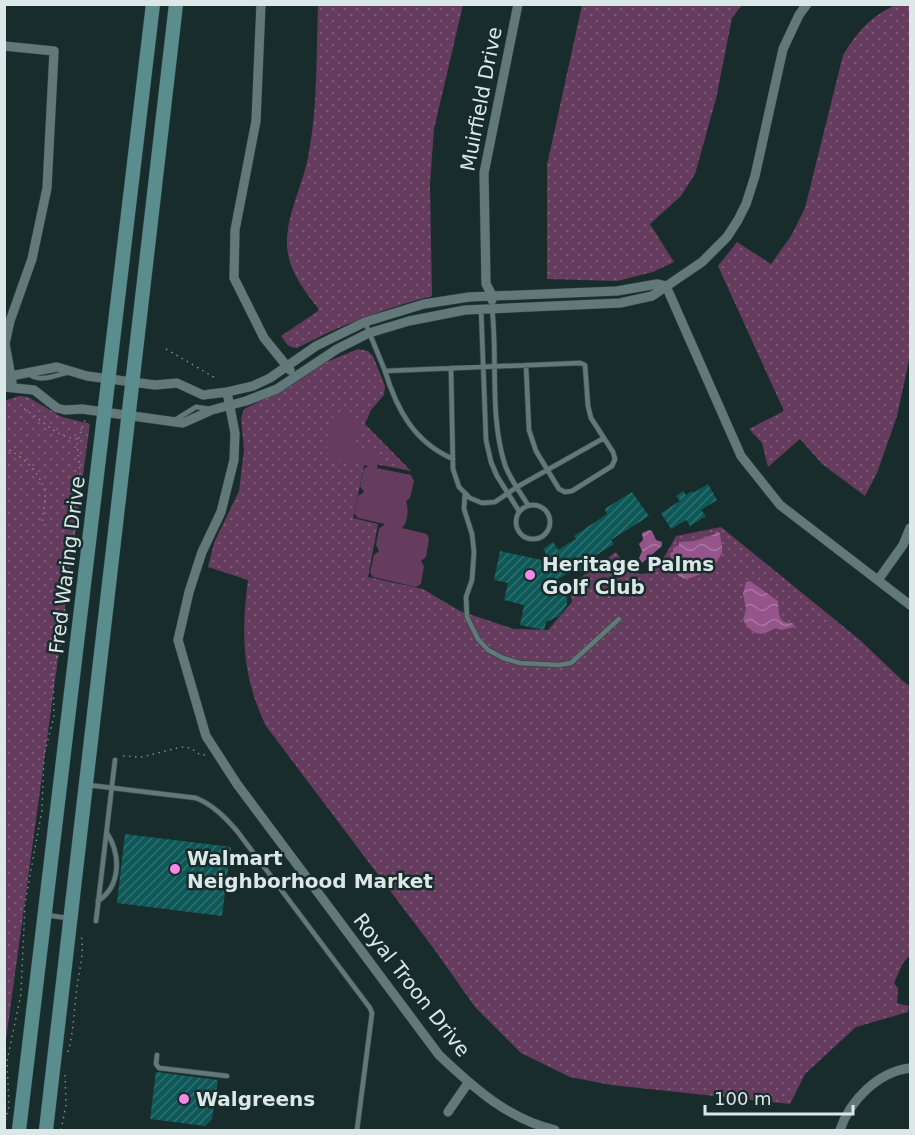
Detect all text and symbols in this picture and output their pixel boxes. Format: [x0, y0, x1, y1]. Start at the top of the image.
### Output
street label: Muirfield Drive [455, 25, 507, 173]
street label: Fred Waring Drive [44, 475, 90, 655]
place label: Heritage Palms Golf Club [542, 552, 714, 599]
marker: Heritage Palms Golf Club [523, 568, 537, 582]
place label: Walmart Neighborhood Market [187, 846, 433, 893]
marker: Walmart Neighborhood Market [168, 862, 182, 876]
street label: Royal Troon Drive [349, 909, 475, 1061]
scale bar [705, 1078, 854, 1116]
place label: Walgreens [196, 1087, 315, 1111]
text: 100 m [714, 1088, 772, 1109]
marker: Walgreens [177, 1092, 191, 1106]

